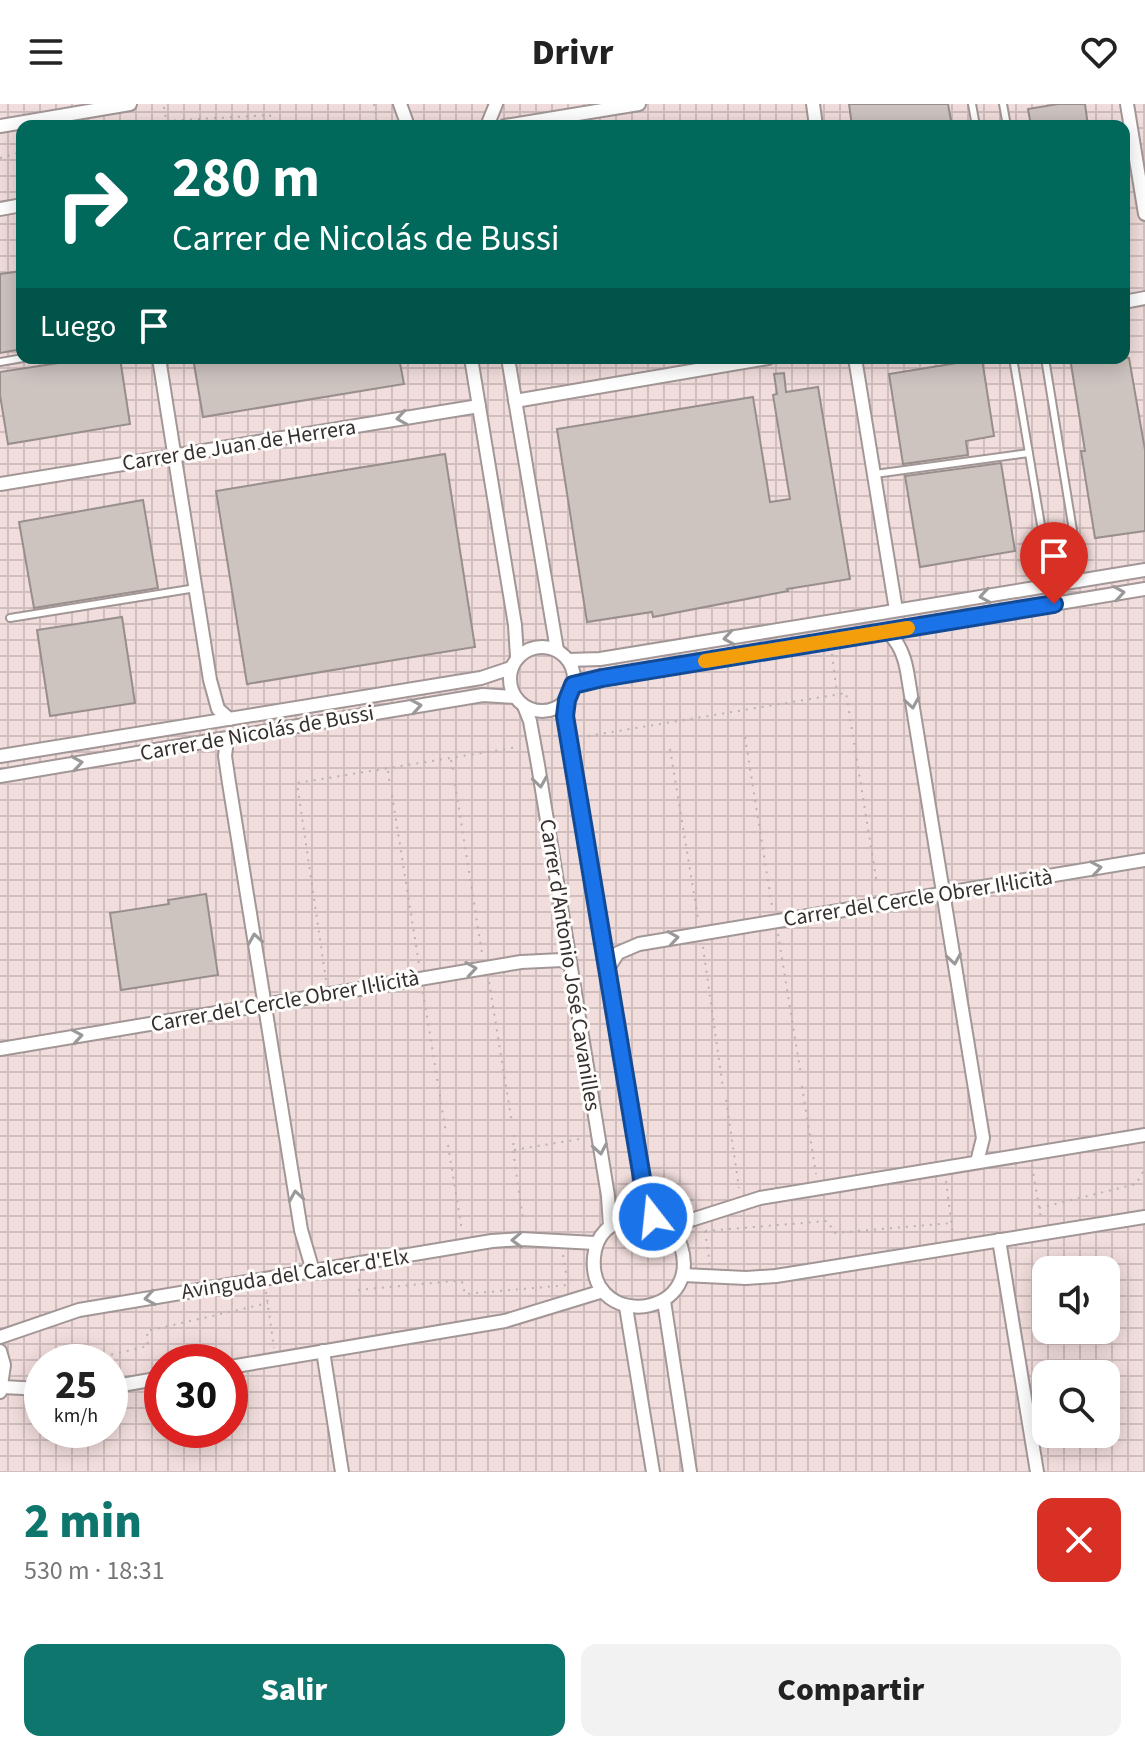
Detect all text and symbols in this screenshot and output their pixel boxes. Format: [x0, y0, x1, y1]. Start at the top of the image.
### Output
text: Drivr [532, 27, 613, 78]
icon: menu [24, 30, 68, 74]
icon: heart [1077, 30, 1121, 74]
text: 280 m [172, 139, 320, 218]
icon: right [40, 152, 144, 256]
text: Carrer de Nicolás de Bussi [172, 213, 560, 264]
icon: arrive [132, 304, 176, 348]
text: Luego [40, 305, 116, 348]
one-way arrow [395, 409, 408, 426]
street label: Carrer de Juan de Herrera [120, 411, 358, 479]
pin [1020, 522, 1088, 604]
icon: arrive [1032, 534, 1076, 578]
one-way arrow [1112, 585, 1126, 602]
one-way arrow [978, 587, 992, 604]
one-way arrow [722, 629, 735, 646]
one-way arrow [903, 696, 920, 709]
street label: Carrer de Nicolás de Bussi [138, 697, 376, 769]
one-way arrow [409, 699, 423, 716]
one-way arrow [70, 756, 84, 773]
one-way arrow [531, 775, 548, 788]
street label: Carrer d'Antonio José Cavanilles [531, 817, 609, 1113]
street label: Carrer del Cercle Obrer Il·licità [781, 861, 1055, 935]
one-way arrow [1089, 861, 1102, 878]
one-way arrow [666, 930, 680, 947]
one-way arrow [247, 932, 264, 946]
one-way arrow [945, 952, 962, 966]
street label: Carrer del Cercle Obrer Il·licità [148, 962, 422, 1040]
one-way arrow [465, 962, 478, 979]
one-way arrow [70, 1028, 84, 1045]
one-way arrow [591, 1142, 608, 1156]
position arrow [611, 1175, 695, 1259]
one-way arrow [288, 1189, 305, 1202]
one-way arrow [510, 1231, 523, 1248]
street label: Avinguda del Calcer d'Elx [179, 1240, 411, 1308]
map controls [1032, 1256, 1120, 1448]
button: sound [1032, 1256, 1120, 1344]
one-way arrow [143, 1289, 157, 1306]
speed limit sign: 30 [144, 1344, 248, 1448]
text: 25 [55, 1357, 97, 1414]
button: search [1032, 1360, 1120, 1448]
text: km/h [54, 1402, 98, 1430]
text: 2 min [24, 1488, 142, 1556]
button: close [1037, 1498, 1121, 1582]
text: 530 m · 18:31 [24, 1552, 165, 1589]
button: Salir [24, 1644, 565, 1736]
button: Compartir [581, 1644, 1121, 1736]

